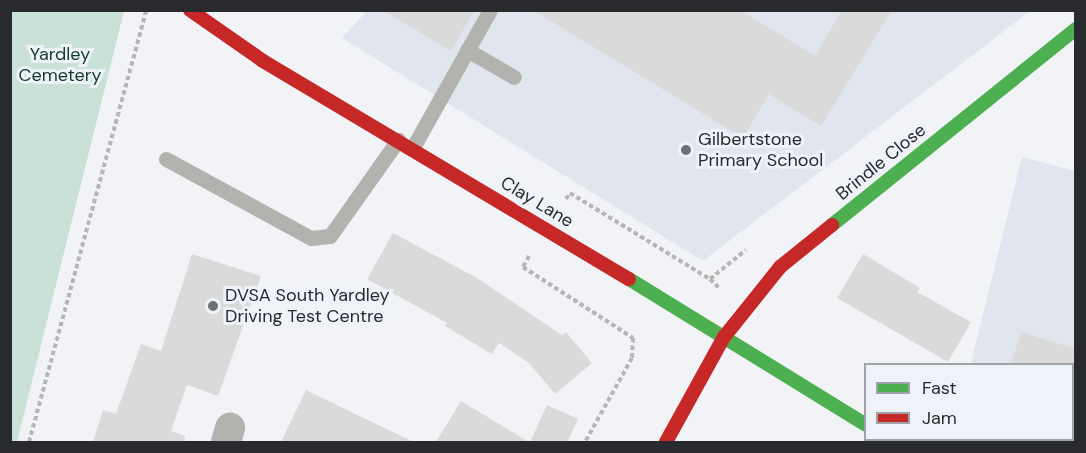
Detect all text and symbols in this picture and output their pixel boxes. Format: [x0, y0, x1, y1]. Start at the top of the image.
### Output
park label: Yardley Cemetery [19, 44, 101, 86]
street label: Brindle Close [832, 119, 930, 205]
place label: Gilbertstone Primary School [698, 129, 823, 172]
marker: Gilbertstone Primary School [679, 143, 693, 157]
street label: Clay Lane [497, 172, 577, 232]
place label: DVSA South Yardley Driving Test Centre [225, 285, 390, 328]
marker: DVSA South Yardley Driving Test Centre [206, 299, 220, 313]
legend [864, 363, 1074, 441]
text: Fast [922, 376, 957, 400]
text: Jam [922, 406, 957, 430]

